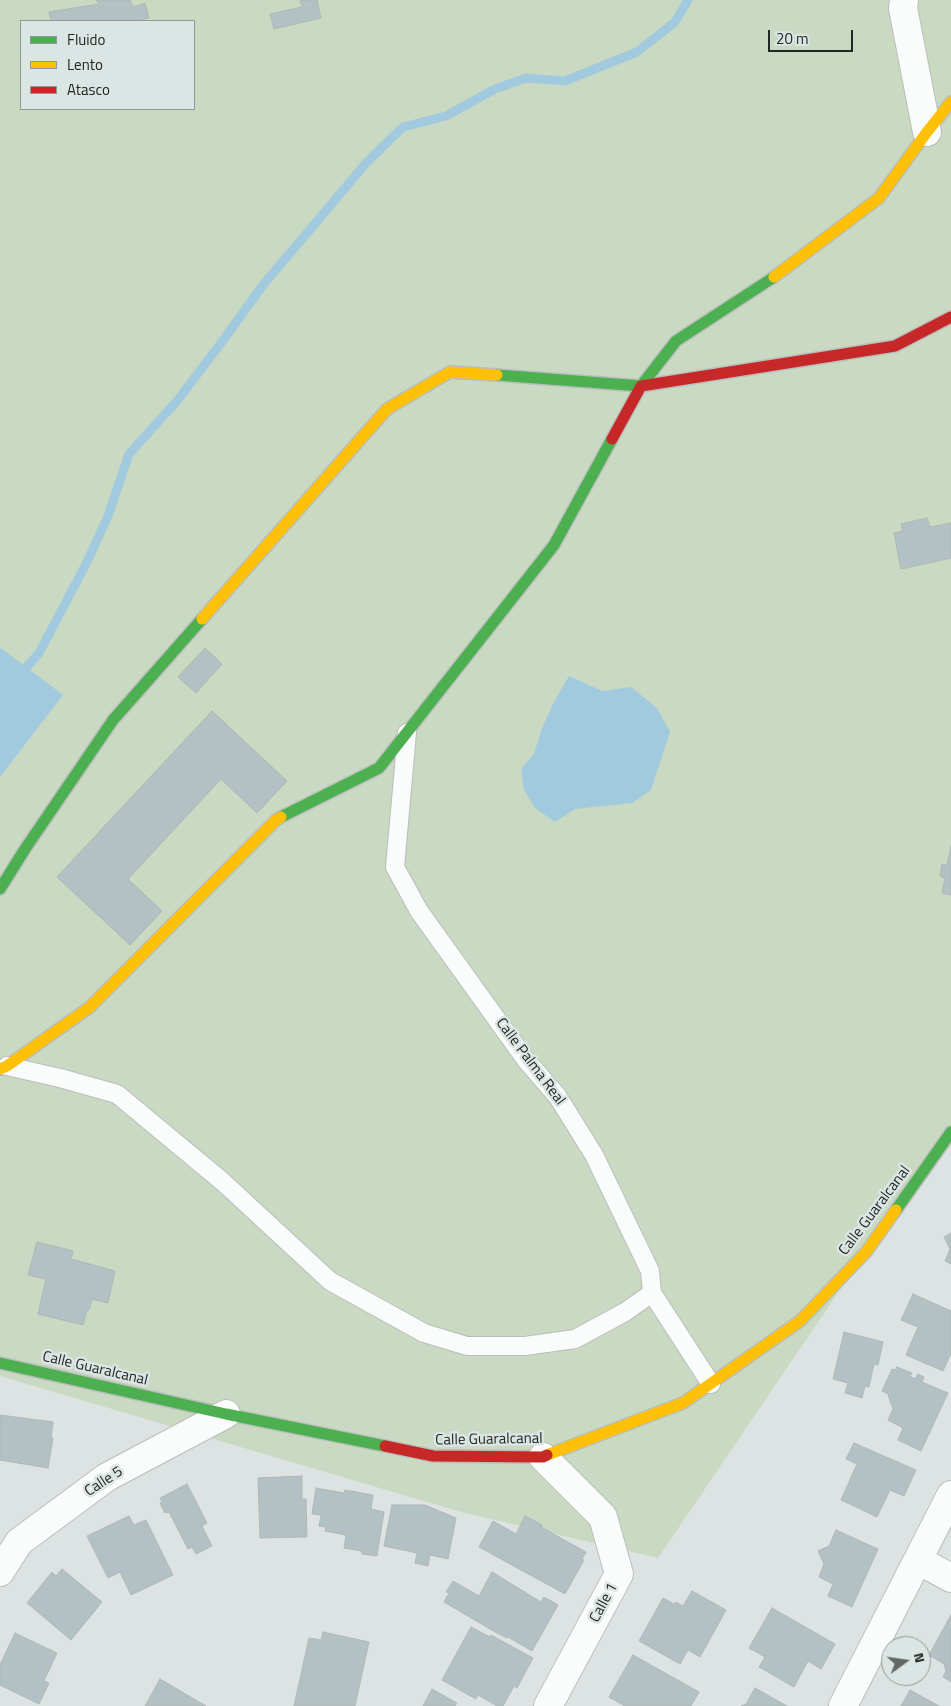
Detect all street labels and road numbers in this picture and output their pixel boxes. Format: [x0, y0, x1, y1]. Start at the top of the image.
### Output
street label: Calle Palma Real [491, 1015, 569, 1109]
street label: Calle Guaralcanal [835, 1163, 915, 1259]
street label: Calle Guaralcanal [41, 1348, 149, 1390]
street label: Calle Guaralcanal [435, 1430, 543, 1450]
street label: Calle 5 [82, 1463, 126, 1501]
street label: Calle 1 [586, 1580, 622, 1626]

